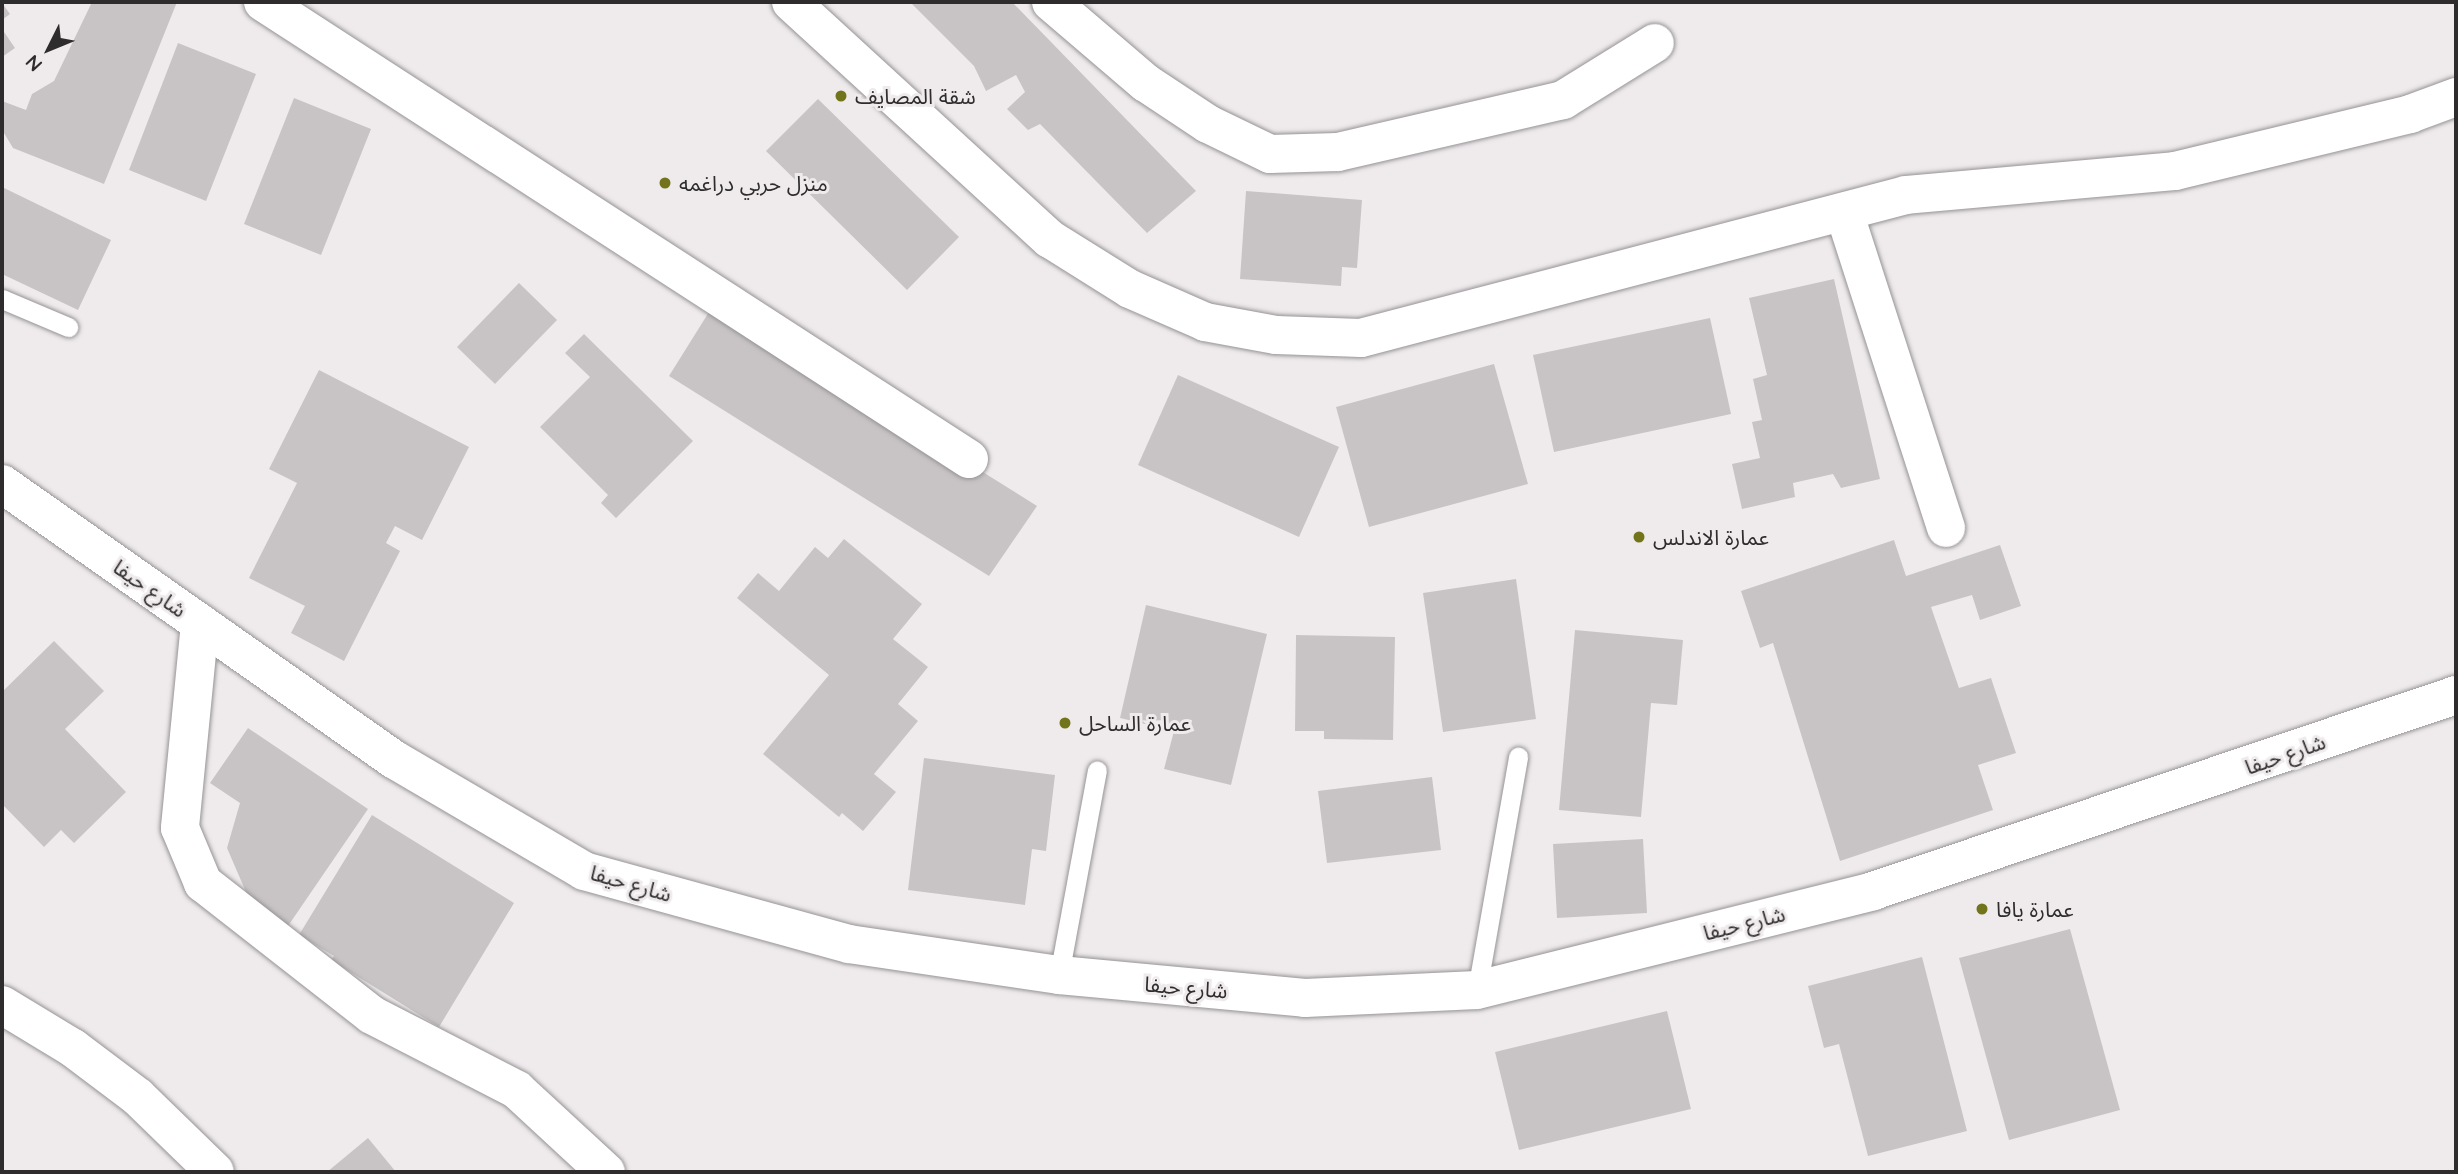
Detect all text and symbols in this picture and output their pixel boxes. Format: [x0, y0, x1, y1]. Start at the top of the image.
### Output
north arrow [14, 14, 84, 84]
text: N [20, 50, 47, 77]
place label: شقة المصايف [855, 83, 976, 109]
marker: شقة المصايف [833, 88, 849, 104]
place label: منزل حربي دراغمه [679, 170, 828, 196]
marker: منزل حربي دراغمه [657, 175, 673, 191]
place label: عمارة الاندلس [1653, 524, 1769, 550]
marker: عمارة الاندلس [1631, 529, 1647, 545]
street label: شارع حيفا [109, 554, 191, 622]
place label: عمارة الساحل [1079, 710, 1191, 736]
marker: عمارة الساحل [1057, 715, 1073, 731]
street label: شارع حيفا [2241, 729, 2329, 779]
street label: شارع حيفا [587, 859, 675, 907]
place label: عمارة يافا [1996, 896, 2074, 922]
street label: شارع حيفا [1701, 901, 1787, 945]
marker: عمارة يافا [1974, 901, 1990, 917]
street label: شارع حيفا [1143, 971, 1229, 1003]

